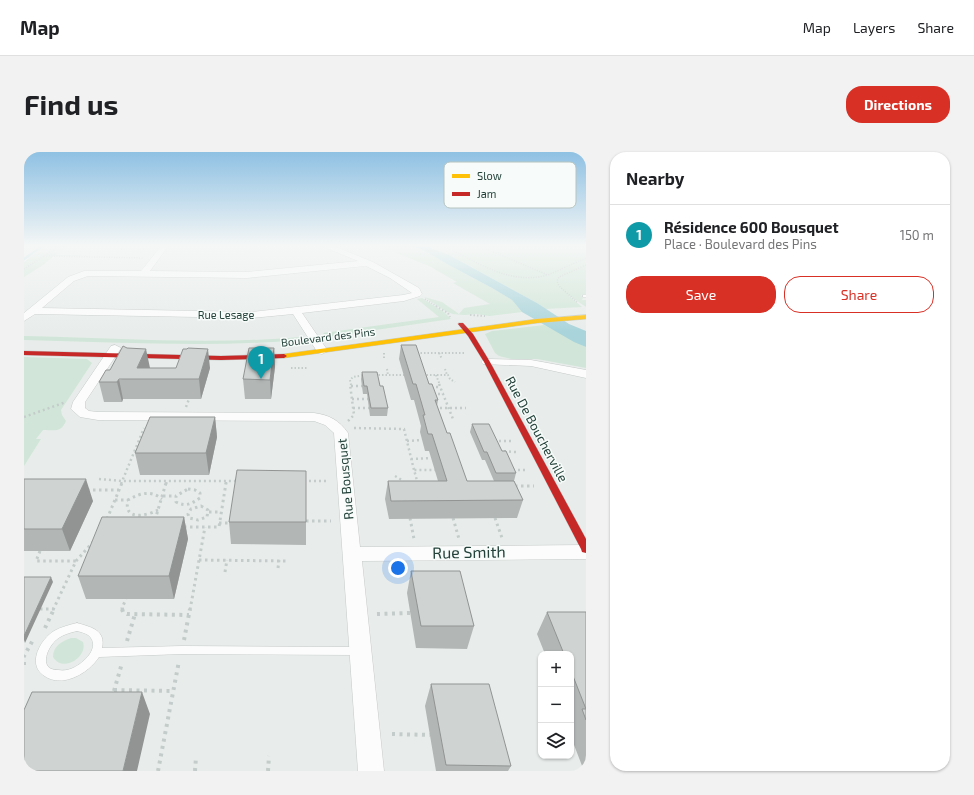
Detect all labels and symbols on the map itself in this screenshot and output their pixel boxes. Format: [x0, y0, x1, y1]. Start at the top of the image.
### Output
legend [444, 162, 576, 208]
text: Slow [477, 169, 502, 182]
text: Jam [477, 187, 496, 200]
street label: Rue Lesage [198, 308, 254, 321]
street label: Boulevard des Pins [280, 324, 376, 349]
pin: 1 [248, 346, 274, 379]
street label: Rue De Boucherville [502, 373, 572, 485]
street label: Rue Bousquet [333, 438, 357, 520]
street label: Rue Smith [432, 541, 506, 562]
your location [388, 558, 408, 578]

